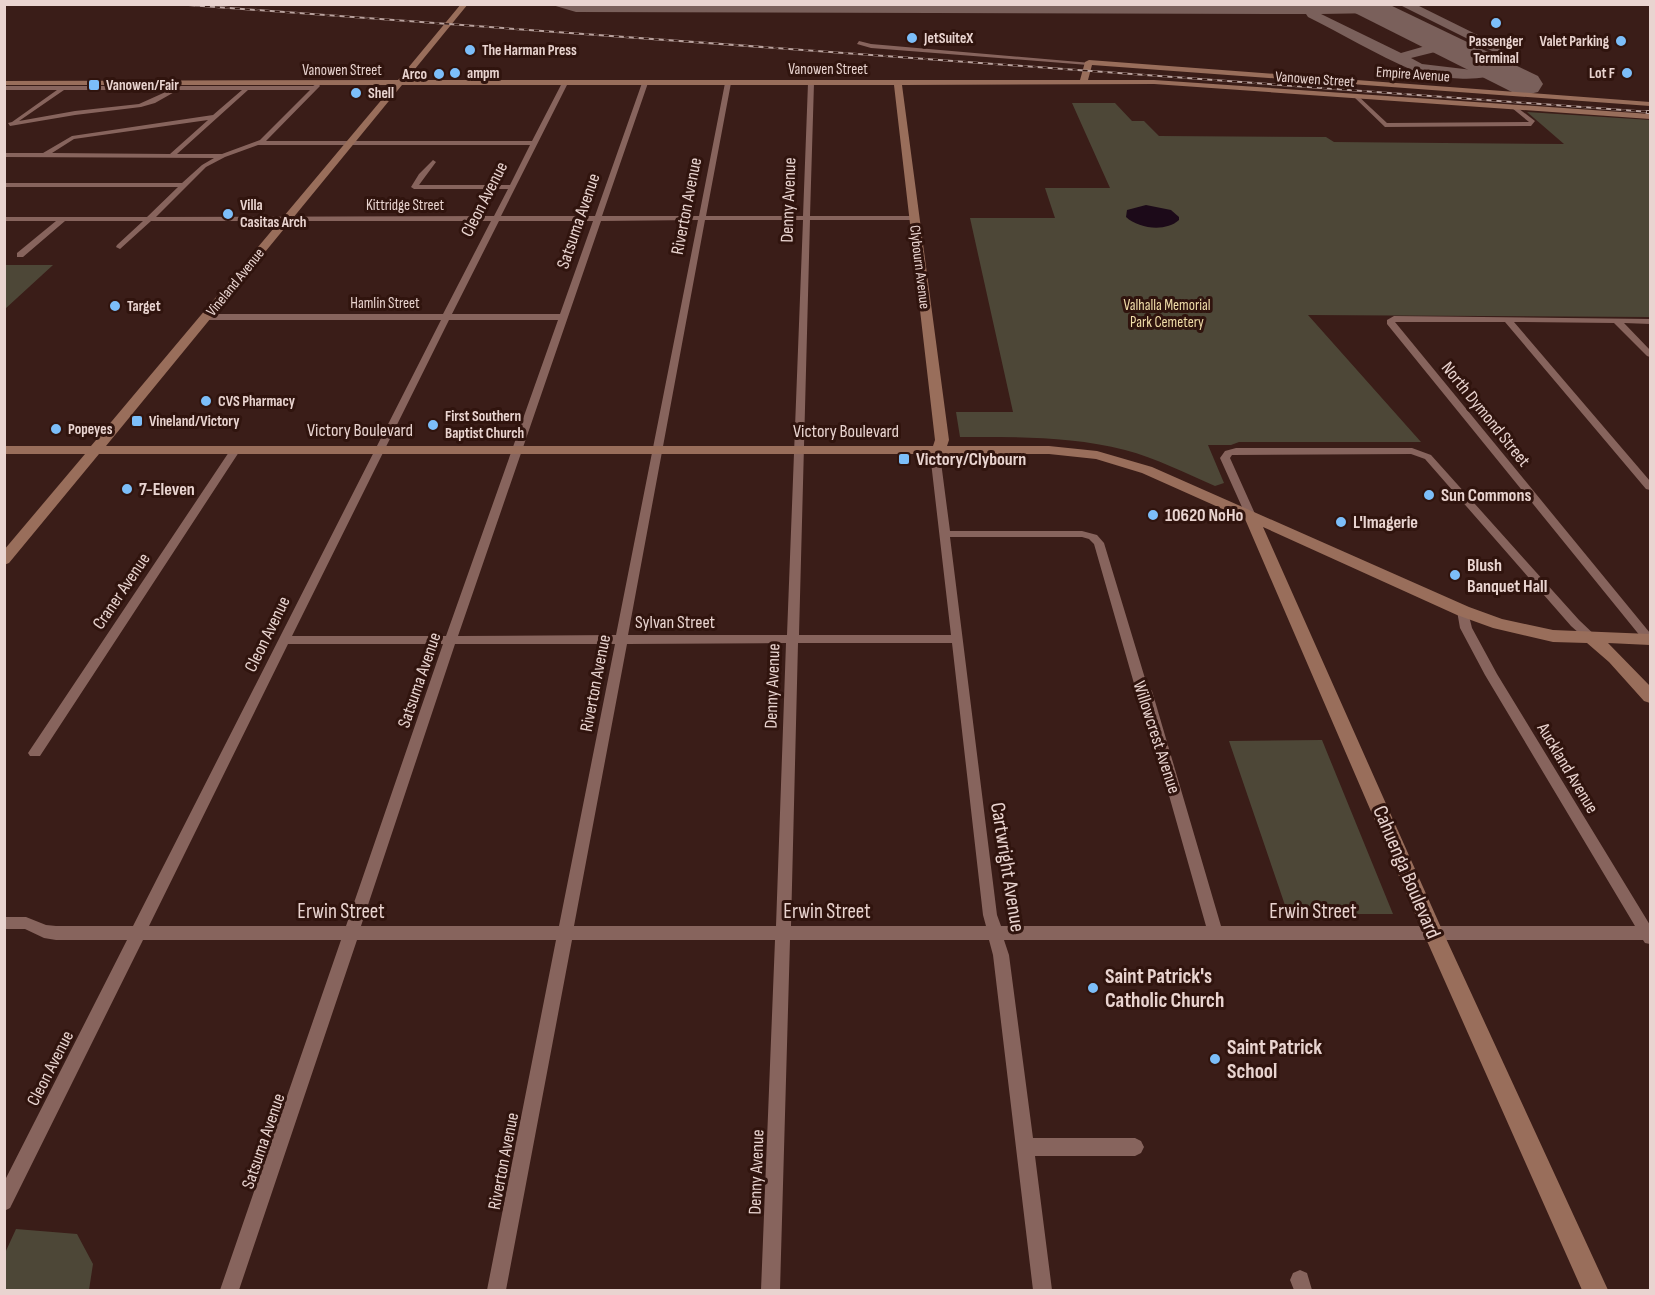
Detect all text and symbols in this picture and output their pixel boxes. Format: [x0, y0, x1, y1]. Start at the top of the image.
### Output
marker: Passenger Terminal [1489, 16, 1503, 30]
place label: JetSuiteX [923, 29, 973, 48]
marker: JetSuiteX [905, 31, 919, 45]
place label: Passenger Terminal [1469, 32, 1524, 68]
place label: Valet Parking [1540, 32, 1610, 51]
marker: Valet Parking [1614, 34, 1628, 48]
place label: The Harman Press [482, 41, 577, 60]
marker: The Harman Press [463, 43, 477, 57]
street label: Vanowen Street [788, 60, 868, 79]
street label: Vanowen Street [302, 61, 382, 80]
street label: Empire Avenue [1375, 62, 1451, 87]
place label: ampm [467, 64, 500, 83]
place label: Lot F [1589, 64, 1615, 83]
place label: Arco [401, 65, 427, 84]
marker: ampm [448, 66, 462, 80]
marker: Lot F [1620, 66, 1634, 80]
marker: Arco [432, 67, 446, 81]
street label: Vanowen Street [1275, 67, 1356, 92]
place label: Vanowen/Fair [106, 76, 179, 95]
marker: Vanowen/Fair [87, 78, 101, 92]
place label: Shell [368, 84, 394, 103]
marker: Shell [349, 86, 363, 100]
street label: Riverton Avenue [667, 156, 706, 256]
street label: Denny Avenue [777, 157, 800, 243]
street label: Cleon Avenue [457, 158, 512, 240]
street label: Satsuma Avenue [552, 171, 605, 272]
place label: Villa Casitas Arch [240, 196, 306, 232]
street label: Kittridge Street [366, 196, 444, 215]
marker: Villa Casitas Arch [221, 207, 235, 221]
street label: Clybourn Avenue [905, 224, 934, 310]
street label: Vineland Avenue [202, 244, 269, 320]
street label: Hamlin Street [350, 294, 420, 313]
park label: Valhalla Memorial Park Cemetery [1123, 296, 1211, 332]
place label: Target [127, 297, 161, 316]
marker: Target [108, 299, 122, 313]
street label: North Dymond Street [1437, 358, 1535, 471]
place label: CVS Pharmacy [218, 392, 296, 411]
marker: CVS Pharmacy [199, 394, 213, 408]
place label: First Southern Baptist Church [445, 407, 524, 443]
place label: Vineland/Victory [149, 412, 240, 431]
marker: Vineland/Victory [130, 414, 144, 428]
marker: First Southern Baptist Church [426, 418, 440, 432]
place label: Popeyes [68, 420, 113, 439]
street label: Victory Boulevard [307, 420, 413, 441]
street label: Victory Boulevard [793, 421, 899, 442]
marker: Popeyes [49, 422, 63, 436]
place label: Victory/Clybourn [916, 449, 1026, 470]
marker: Victory/Clybourn [897, 452, 911, 466]
place label: 7-Eleven [139, 479, 195, 500]
marker: 7-Eleven [120, 482, 134, 496]
place label: Sun Commons [1441, 485, 1531, 506]
marker: Sun Commons [1422, 488, 1436, 502]
place label: 10620 NoHo [1165, 505, 1244, 526]
marker: 10620 NoHo [1146, 508, 1160, 522]
place label: L'Imagerie [1353, 512, 1418, 533]
marker: L'Imagerie [1334, 515, 1348, 529]
street label: Craner Avenue [88, 549, 155, 633]
place label: Blush Banquet Hall [1467, 555, 1547, 597]
marker: Blush Banquet Hall [1448, 568, 1462, 582]
street label: Cleon Avenue [240, 593, 295, 675]
street label: Sylvan Street [635, 612, 716, 633]
street label: Satsuma Avenue [393, 630, 446, 731]
street label: Riverton Avenue [576, 633, 615, 733]
street label: Denny Avenue [761, 643, 784, 729]
street label: Willowcrest Avenue [1128, 678, 1185, 796]
street label: Auckland Avenue [1532, 718, 1603, 817]
street label: Cartwright Avenue [985, 800, 1030, 934]
street label: Cahuenga Boulevard [1367, 802, 1446, 942]
street label: Erwin Street [297, 899, 385, 924]
street label: Erwin Street [783, 899, 871, 924]
street label: Erwin Street [1269, 899, 1357, 924]
place label: Saint Patrick's Catholic Church [1105, 964, 1224, 1013]
marker: Saint Patrick's Catholic Church [1086, 981, 1100, 995]
street label: Cleon Avenue [23, 1027, 78, 1109]
place label: Saint Patrick School [1227, 1035, 1322, 1084]
marker: Saint Patrick School [1208, 1052, 1222, 1066]
street label: Satsuma Avenue [237, 1091, 290, 1192]
street label: Riverton Avenue [484, 1111, 523, 1211]
street label: Denny Avenue [745, 1129, 768, 1215]

